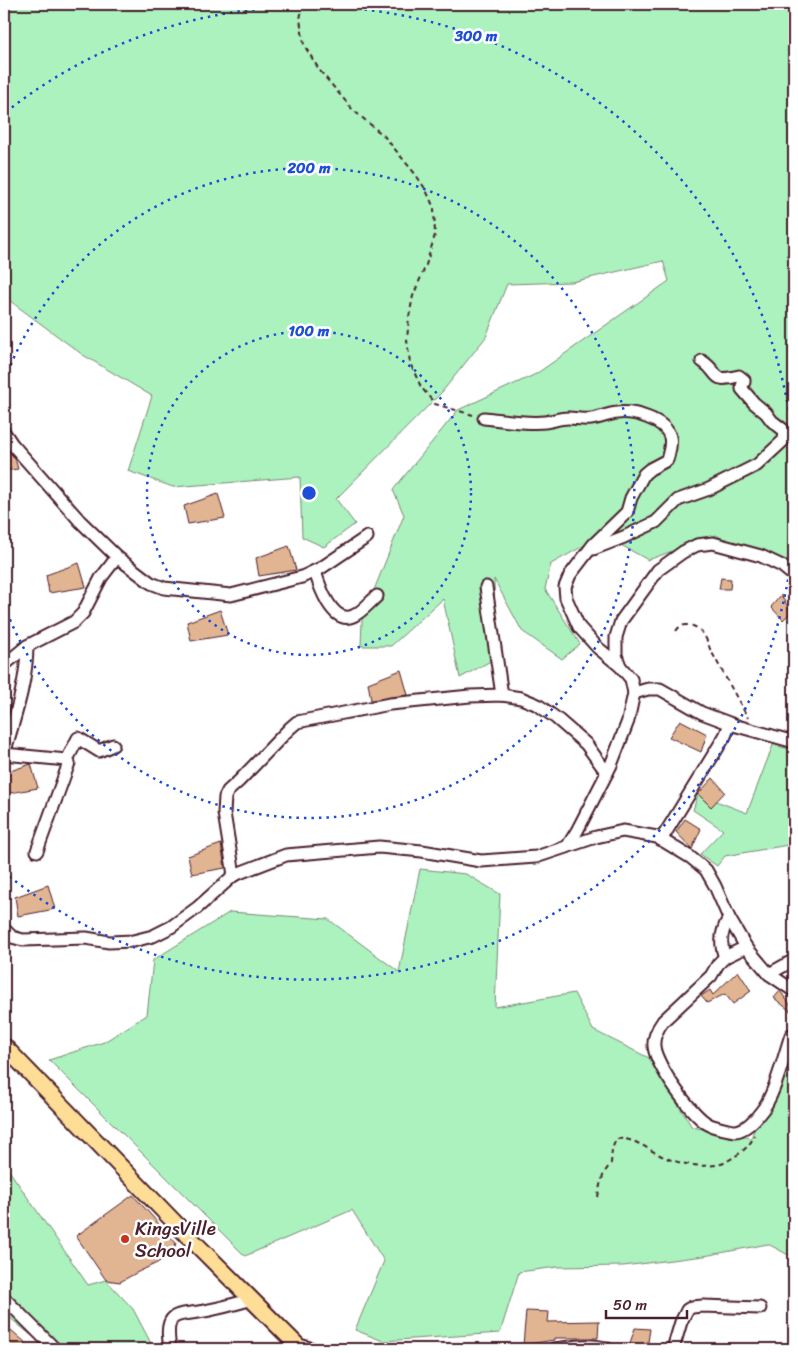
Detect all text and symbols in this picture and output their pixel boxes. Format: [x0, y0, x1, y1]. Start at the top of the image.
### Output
text: 300 m [454, 23, 498, 49]
text: 200 m [286, 155, 331, 181]
text: 100 m [289, 318, 330, 344]
centre of rings [300, 484, 318, 502]
place label: KingsVille School [135, 1212, 216, 1267]
marker: KingsVille School [119, 1233, 131, 1245]
scale bar [606, 1288, 687, 1320]
text: 50 m [613, 1292, 648, 1318]

